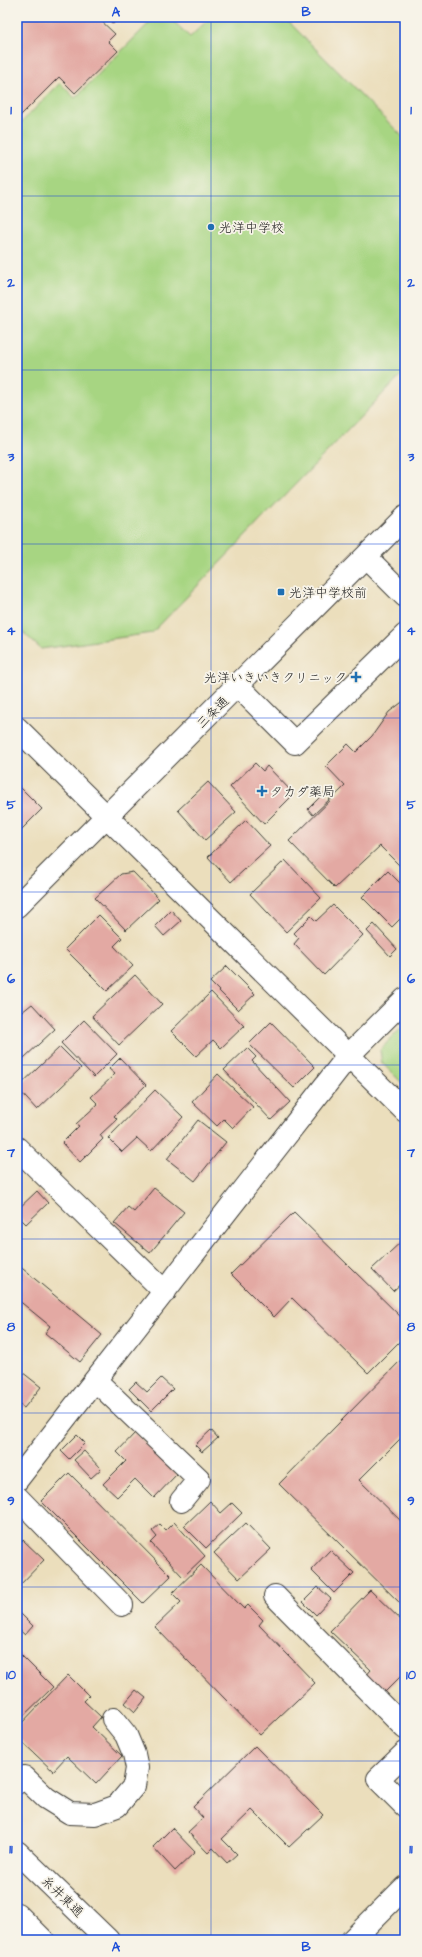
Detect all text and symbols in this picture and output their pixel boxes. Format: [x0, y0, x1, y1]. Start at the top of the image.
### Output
text: A [112, 3, 121, 21]
text: B [301, 3, 311, 21]
text: 1 [10, 101, 12, 119]
text: 1 [410, 101, 412, 119]
place label: 光洋中学校 [219, 219, 284, 237]
marker: 光洋中学校 [206, 222, 216, 232]
text: 2 [6, 274, 15, 292]
text: 2 [406, 274, 415, 292]
text: 3 [7, 448, 15, 466]
text: 3 [407, 448, 415, 466]
place label: 光洋中学校前 [289, 584, 367, 602]
marker: 光洋中学校前 [276, 587, 286, 597]
text: 4 [7, 622, 16, 640]
text: 4 [407, 622, 416, 640]
place label: 光洋いきいきクリニック [204, 669, 347, 687]
marker: 光洋いきいきクリニック [350, 671, 362, 683]
street label: 三条通 [193, 693, 233, 733]
place label: タカダ薬局 [270, 783, 335, 801]
marker: タカダ薬局 [257, 786, 267, 796]
text: 5 [6, 796, 16, 814]
text: 5 [406, 796, 416, 814]
text: 6 [7, 970, 16, 988]
text: 6 [407, 970, 416, 988]
text: 7 [6, 1144, 16, 1162]
text: 7 [406, 1144, 416, 1162]
text: 8 [7, 1318, 16, 1336]
text: 8 [407, 1318, 416, 1336]
text: 9 [7, 1492, 15, 1510]
text: 9 [407, 1492, 415, 1510]
text: 10 [6, 1666, 17, 1684]
text: 10 [406, 1666, 417, 1684]
text: 11 [9, 1840, 13, 1858]
text: 11 [409, 1840, 413, 1858]
street label: 糸井東通 [37, 1872, 87, 1921]
text: A [112, 1938, 121, 1956]
text: B [301, 1938, 311, 1956]

